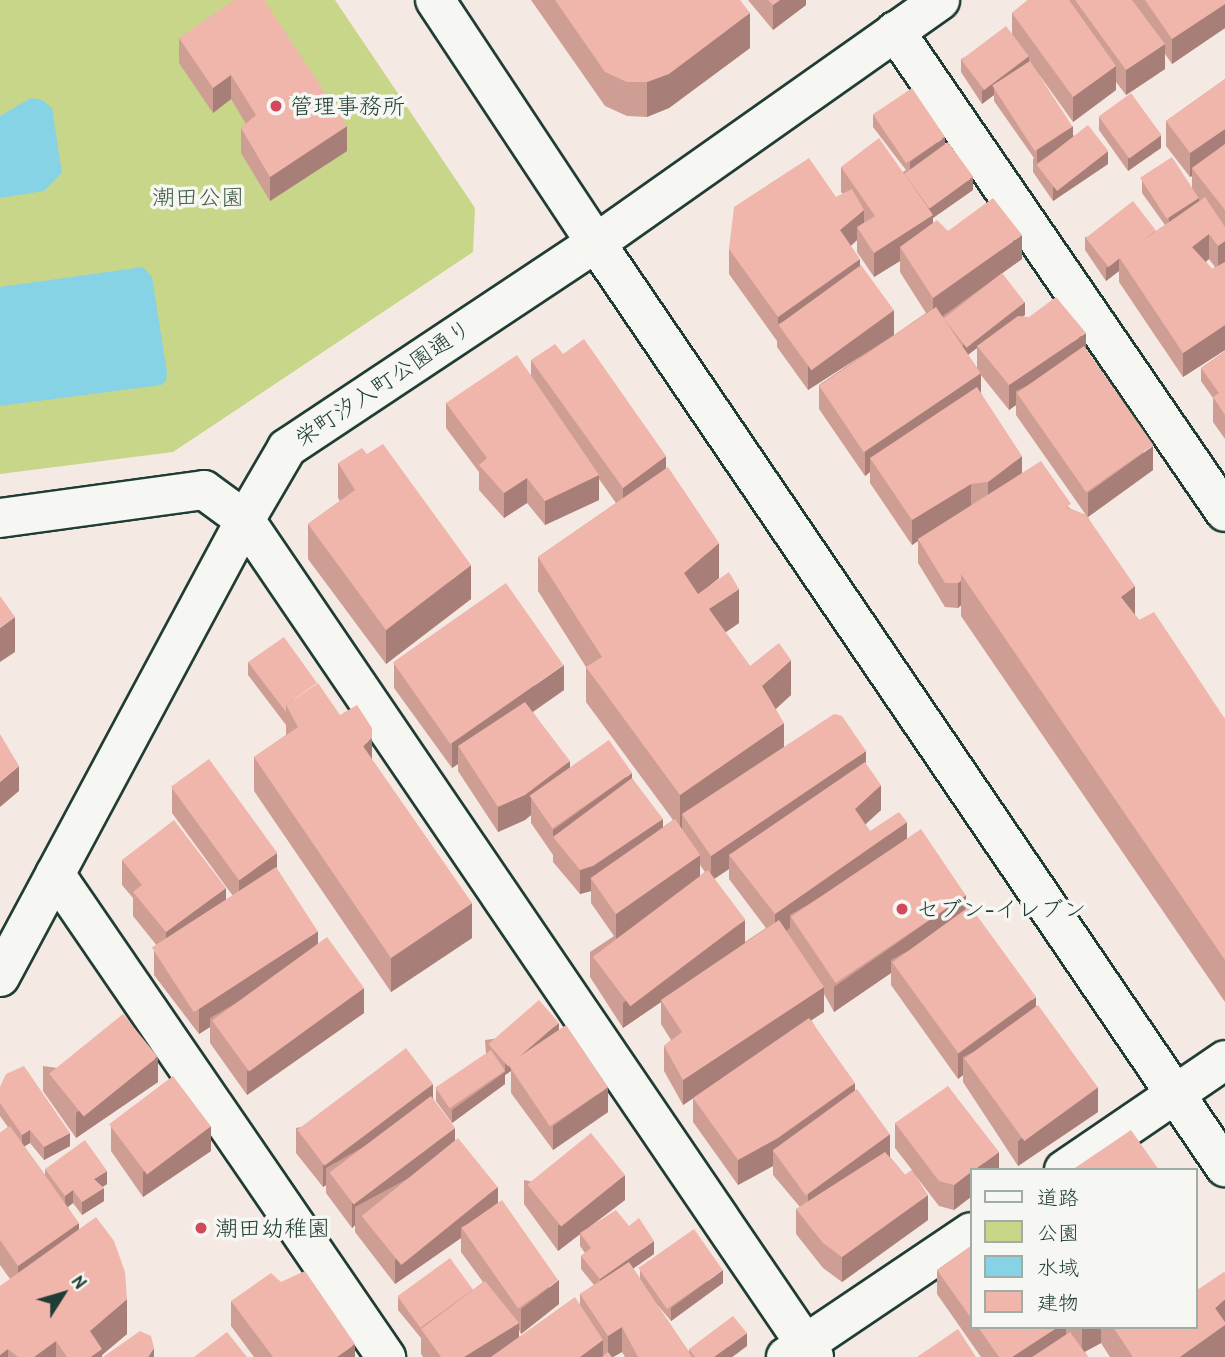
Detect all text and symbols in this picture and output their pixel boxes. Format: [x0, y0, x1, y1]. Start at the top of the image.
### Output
place label: 管理事務所 [290, 92, 405, 120]
marker: 管理事務所 [268, 98, 284, 114]
park label: 潮田公園 [152, 183, 244, 211]
street label: 栄町汐入町公園通り [289, 314, 477, 452]
place label: セブン-イレブン [916, 895, 1086, 923]
marker: セブン-イレブン [894, 901, 910, 917]
legend [970, 1168, 1197, 1329]
text: 道路 [1037, 1183, 1079, 1212]
place label: 潮田幼稚園 [215, 1214, 330, 1242]
text: 公園 [1037, 1218, 1079, 1247]
marker: 潮田幼稚園 [193, 1220, 209, 1236]
text: 水域 [1037, 1253, 1079, 1282]
north arrow [28, 1259, 98, 1329]
text: N [66, 1269, 93, 1293]
text: 建物 [1037, 1288, 1079, 1317]

